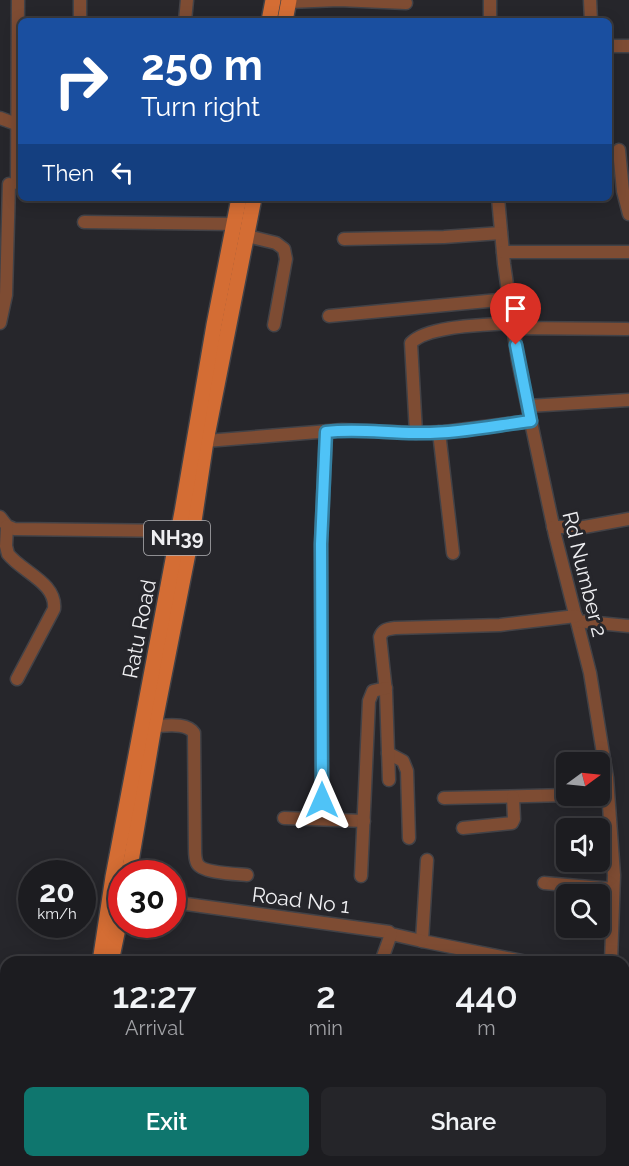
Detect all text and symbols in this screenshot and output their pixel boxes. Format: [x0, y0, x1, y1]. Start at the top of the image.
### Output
text: 250 m [141, 41, 263, 90]
icon: right [42, 42, 120, 120]
text: Turn right [141, 91, 260, 122]
icon: left [106, 156, 139, 189]
text: Then [42, 160, 94, 186]
pin [490, 283, 541, 345]
icon: arrive [499, 292, 532, 325]
street label: Rd Number 2 [557, 509, 613, 639]
road number: NH39 [144, 521, 210, 555]
street label: Ratu Road [117, 577, 161, 681]
north arrow [556, 752, 610, 806]
map controls [556, 752, 610, 938]
position arrow [290, 768, 354, 832]
button: sound [556, 818, 610, 872]
speed limit sign: 30 [108, 860, 186, 938]
text: 20 [39, 874, 75, 909]
street label: Road No 1 [251, 882, 351, 918]
button: search [556, 884, 610, 938]
text: km/h [37, 905, 77, 923]
text: 12:27 [112, 974, 196, 1016]
text: 2 [316, 974, 336, 1016]
text: 440 [455, 974, 518, 1016]
text: Arrival [125, 1016, 184, 1040]
text: min [309, 1016, 343, 1040]
text: m [477, 1016, 496, 1040]
button: Exit [24, 1087, 309, 1156]
button: Share [321, 1087, 606, 1156]

